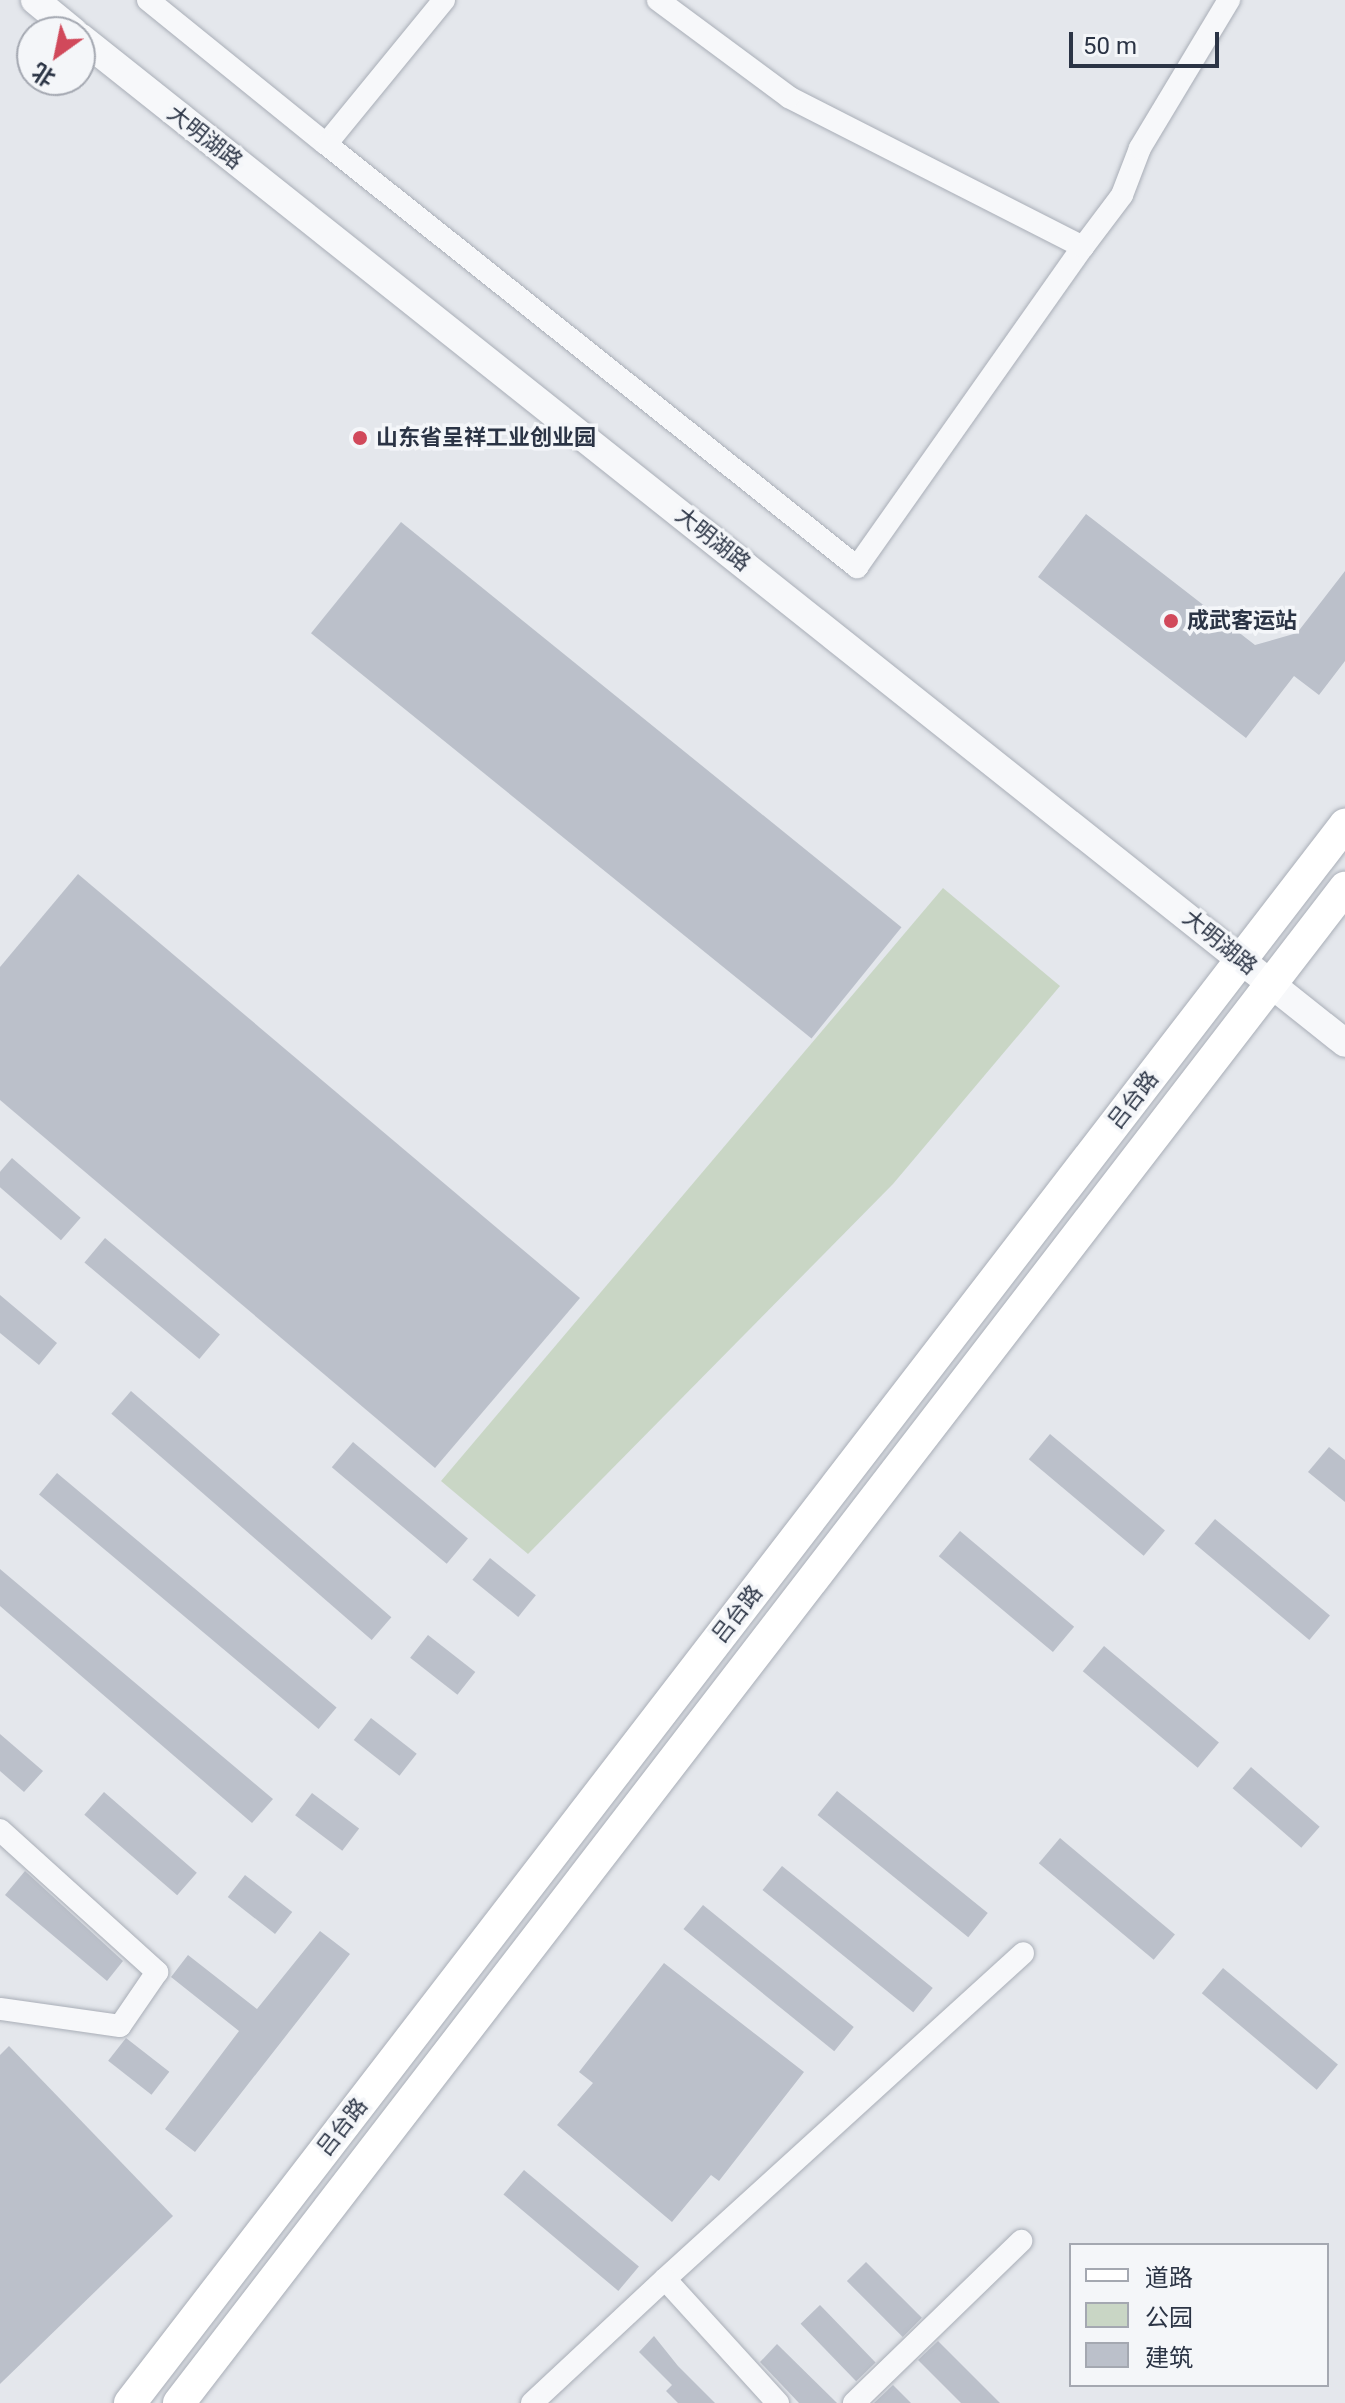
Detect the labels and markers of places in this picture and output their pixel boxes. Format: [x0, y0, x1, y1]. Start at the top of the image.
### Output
place label: 山东省呈祥工业创业园 [376, 425, 596, 451]
marker: 山东省呈祥工业创业园 [351, 429, 369, 447]
place label: 成武客运站 [1187, 608, 1297, 634]
marker: 成武客运站 [1162, 612, 1180, 630]

